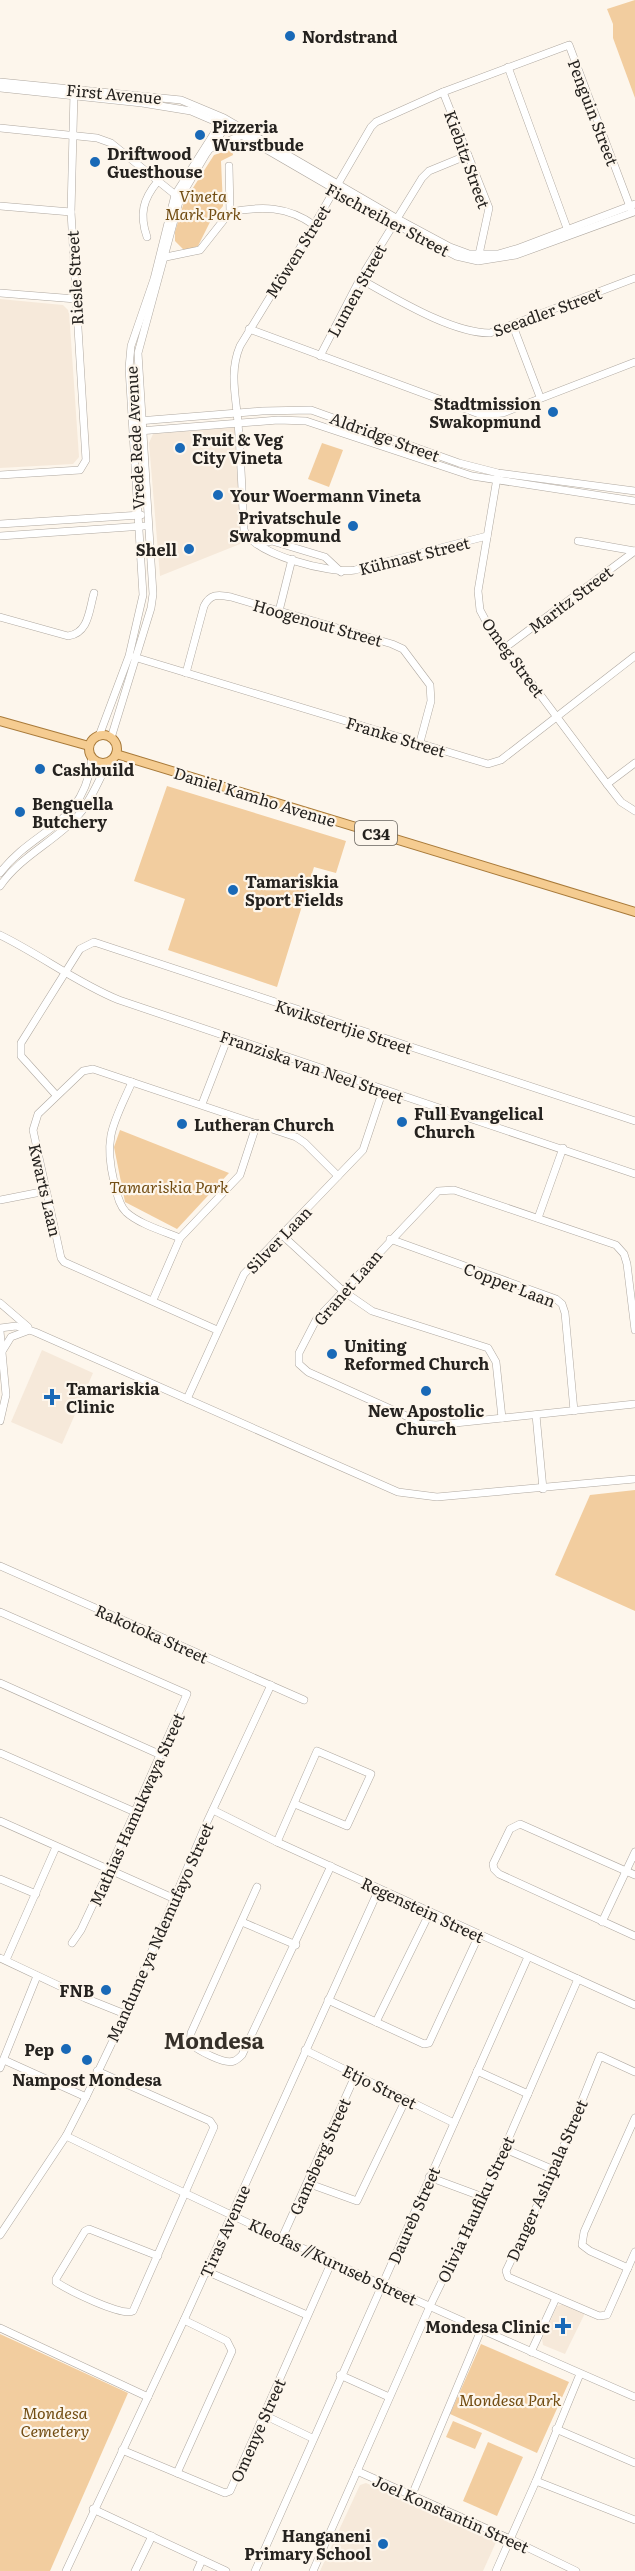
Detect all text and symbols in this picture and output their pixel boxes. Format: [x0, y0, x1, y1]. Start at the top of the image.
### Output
place label: Nordstrand [302, 24, 398, 48]
marker: Nordstrand [283, 29, 297, 43]
street label: Penguin Street [563, 55, 626, 169]
street label: First Avenue [65, 77, 163, 109]
street label: Kiebitz Street [439, 107, 497, 212]
place label: Pizzeria Wurstbude [212, 114, 304, 156]
marker: Pizzeria Wurstbude [193, 128, 207, 142]
place label: Driftwood Guesthouse [107, 141, 202, 183]
marker: Driftwood Guesthouse [88, 155, 102, 169]
street label: Fischreiher Street [322, 176, 455, 262]
park label: Vineta Mark Park [165, 183, 241, 225]
street label: Möwen Street [259, 199, 336, 302]
street label: Riesle Street [60, 230, 88, 326]
street label: Lumen Street [320, 239, 392, 341]
street label: Seeadler Street [489, 280, 605, 342]
street label: Vrede Rede Avenue [118, 365, 150, 511]
place label: Stadtmission Swakopmund [429, 391, 541, 433]
street label: Aldridge Street [327, 405, 444, 467]
marker: Stadtmission Swakopmund [546, 405, 560, 419]
place label: Fruit & Veg City Vineta [192, 427, 283, 469]
marker: Fruit & Veg City Vineta [173, 441, 187, 455]
place label: Your Woermann Vineta [230, 483, 422, 507]
marker: Your Woermann Vineta [211, 488, 225, 502]
place label: Privatschule Swakopmund [229, 505, 341, 547]
marker: Privatschule Swakopmund [346, 519, 360, 533]
street label: Kühnast Street [356, 530, 472, 580]
place label: Shell [136, 537, 177, 561]
marker: Shell [182, 542, 196, 556]
street label: Maritz Street [523, 559, 618, 639]
street label: Hoogenout Street [250, 592, 386, 652]
street label: Omeg Street [477, 612, 552, 702]
street label: Franke Street [343, 709, 449, 763]
place label: Cashbuild [52, 757, 135, 781]
street label: Daniel Kamho Avenue [171, 760, 339, 832]
marker: Cashbuild [33, 762, 47, 776]
place label: Benguella Butchery [32, 791, 114, 833]
marker: Benguella Butchery [13, 805, 27, 819]
road number: C34 [355, 821, 397, 845]
place label: Tamariskia Sport Fields [245, 869, 343, 911]
marker: Tamariskia Sport Fields [226, 883, 240, 897]
street label: Kwikstertjie Street [272, 992, 416, 1060]
street label: Franziska van Neel Street [217, 1023, 408, 1109]
place label: Full Evangelical Church [414, 1101, 544, 1143]
place label: Lutheran Church [194, 1112, 334, 1136]
marker: Full Evangelical Church [395, 1115, 409, 1129]
marker: Lutheran Church [175, 1117, 189, 1131]
street label: Kwarts Laan [24, 1141, 68, 1239]
park label: Tamariskia Park [109, 1174, 229, 1198]
street label: Silver Laan [240, 1200, 317, 1278]
street label: Granet Laan [307, 1243, 387, 1330]
street label: Copper Laan [461, 1255, 560, 1313]
place label: Uniting Reformed Church [344, 1333, 489, 1375]
marker: Uniting Reformed Church [325, 1347, 339, 1361]
place label: Tamariskia Clinic [66, 1376, 160, 1418]
marker: New Apostolic Church [419, 1384, 433, 1398]
marker: Tamariskia Clinic [43, 1388, 61, 1406]
place label: New Apostolic Church [368, 1398, 484, 1440]
street label: Rakotoka Street [92, 1597, 213, 1669]
street label: Mathias Hamukwaya Street [82, 1708, 190, 1910]
street label: Mandume ya Ndemufayo Street [99, 1818, 219, 2046]
street label: Regenstein Street [358, 1870, 489, 1948]
place label: FNB [59, 1978, 94, 2002]
marker: FNB [99, 1983, 113, 1997]
district label: Mondesa [164, 2023, 265, 2056]
place label: Pep [24, 2037, 54, 2061]
marker: Pep [59, 2042, 73, 2056]
marker: Nampost Mondesa [80, 2053, 94, 2067]
street label: Etjo Street [339, 2058, 422, 2114]
place label: Nampost Mondesa [12, 2067, 162, 2091]
street label: Gamsberg Street [282, 2093, 356, 2218]
street label: Danger Ashipala Street [499, 2095, 593, 2265]
street label: Olivia Haufiku Street [430, 2131, 520, 2286]
street label: Daureb Street [381, 2162, 445, 2268]
street label: Tiras Avenue [193, 2181, 255, 2281]
street label: Kleofas //Kuruseb Street [245, 2211, 422, 2311]
place label: Mondesa Clinic [425, 2314, 550, 2338]
marker: Mondesa Clinic [554, 2317, 572, 2335]
street label: Omenye Street [223, 2374, 291, 2486]
park label: Mondesa Park [459, 2387, 561, 2411]
park label: Mondesa Cemetery [21, 2400, 89, 2442]
street label: Joel Konstantin Street [369, 2468, 534, 2559]
place label: Hanganeni Primary School [244, 2523, 371, 2565]
marker: Hanganeni Primary School [376, 2537, 390, 2551]

